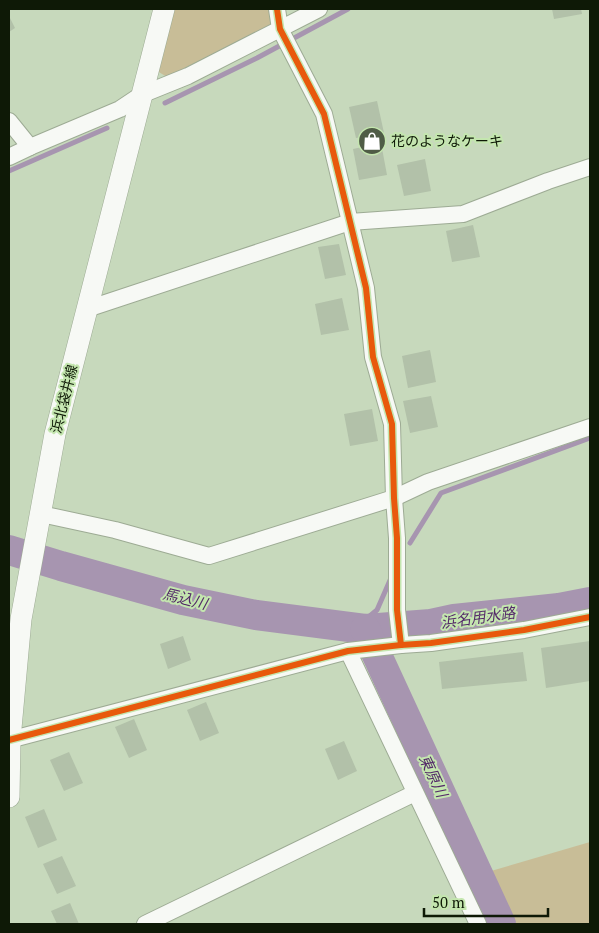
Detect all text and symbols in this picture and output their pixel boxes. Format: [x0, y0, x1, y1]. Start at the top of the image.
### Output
shop icon: 花のようなケーキ [357, 126, 387, 156]
place label: 花のようなケーキ [391, 131, 503, 150]
street label: 浜北袋井線 [46, 363, 81, 435]
water label: 馬込川 [161, 583, 211, 614]
water label: 浜名用水路 [439, 602, 518, 632]
water label: 東原川 [415, 751, 453, 802]
scale bar [424, 886, 548, 918]
text: 50 m [432, 892, 465, 912]

